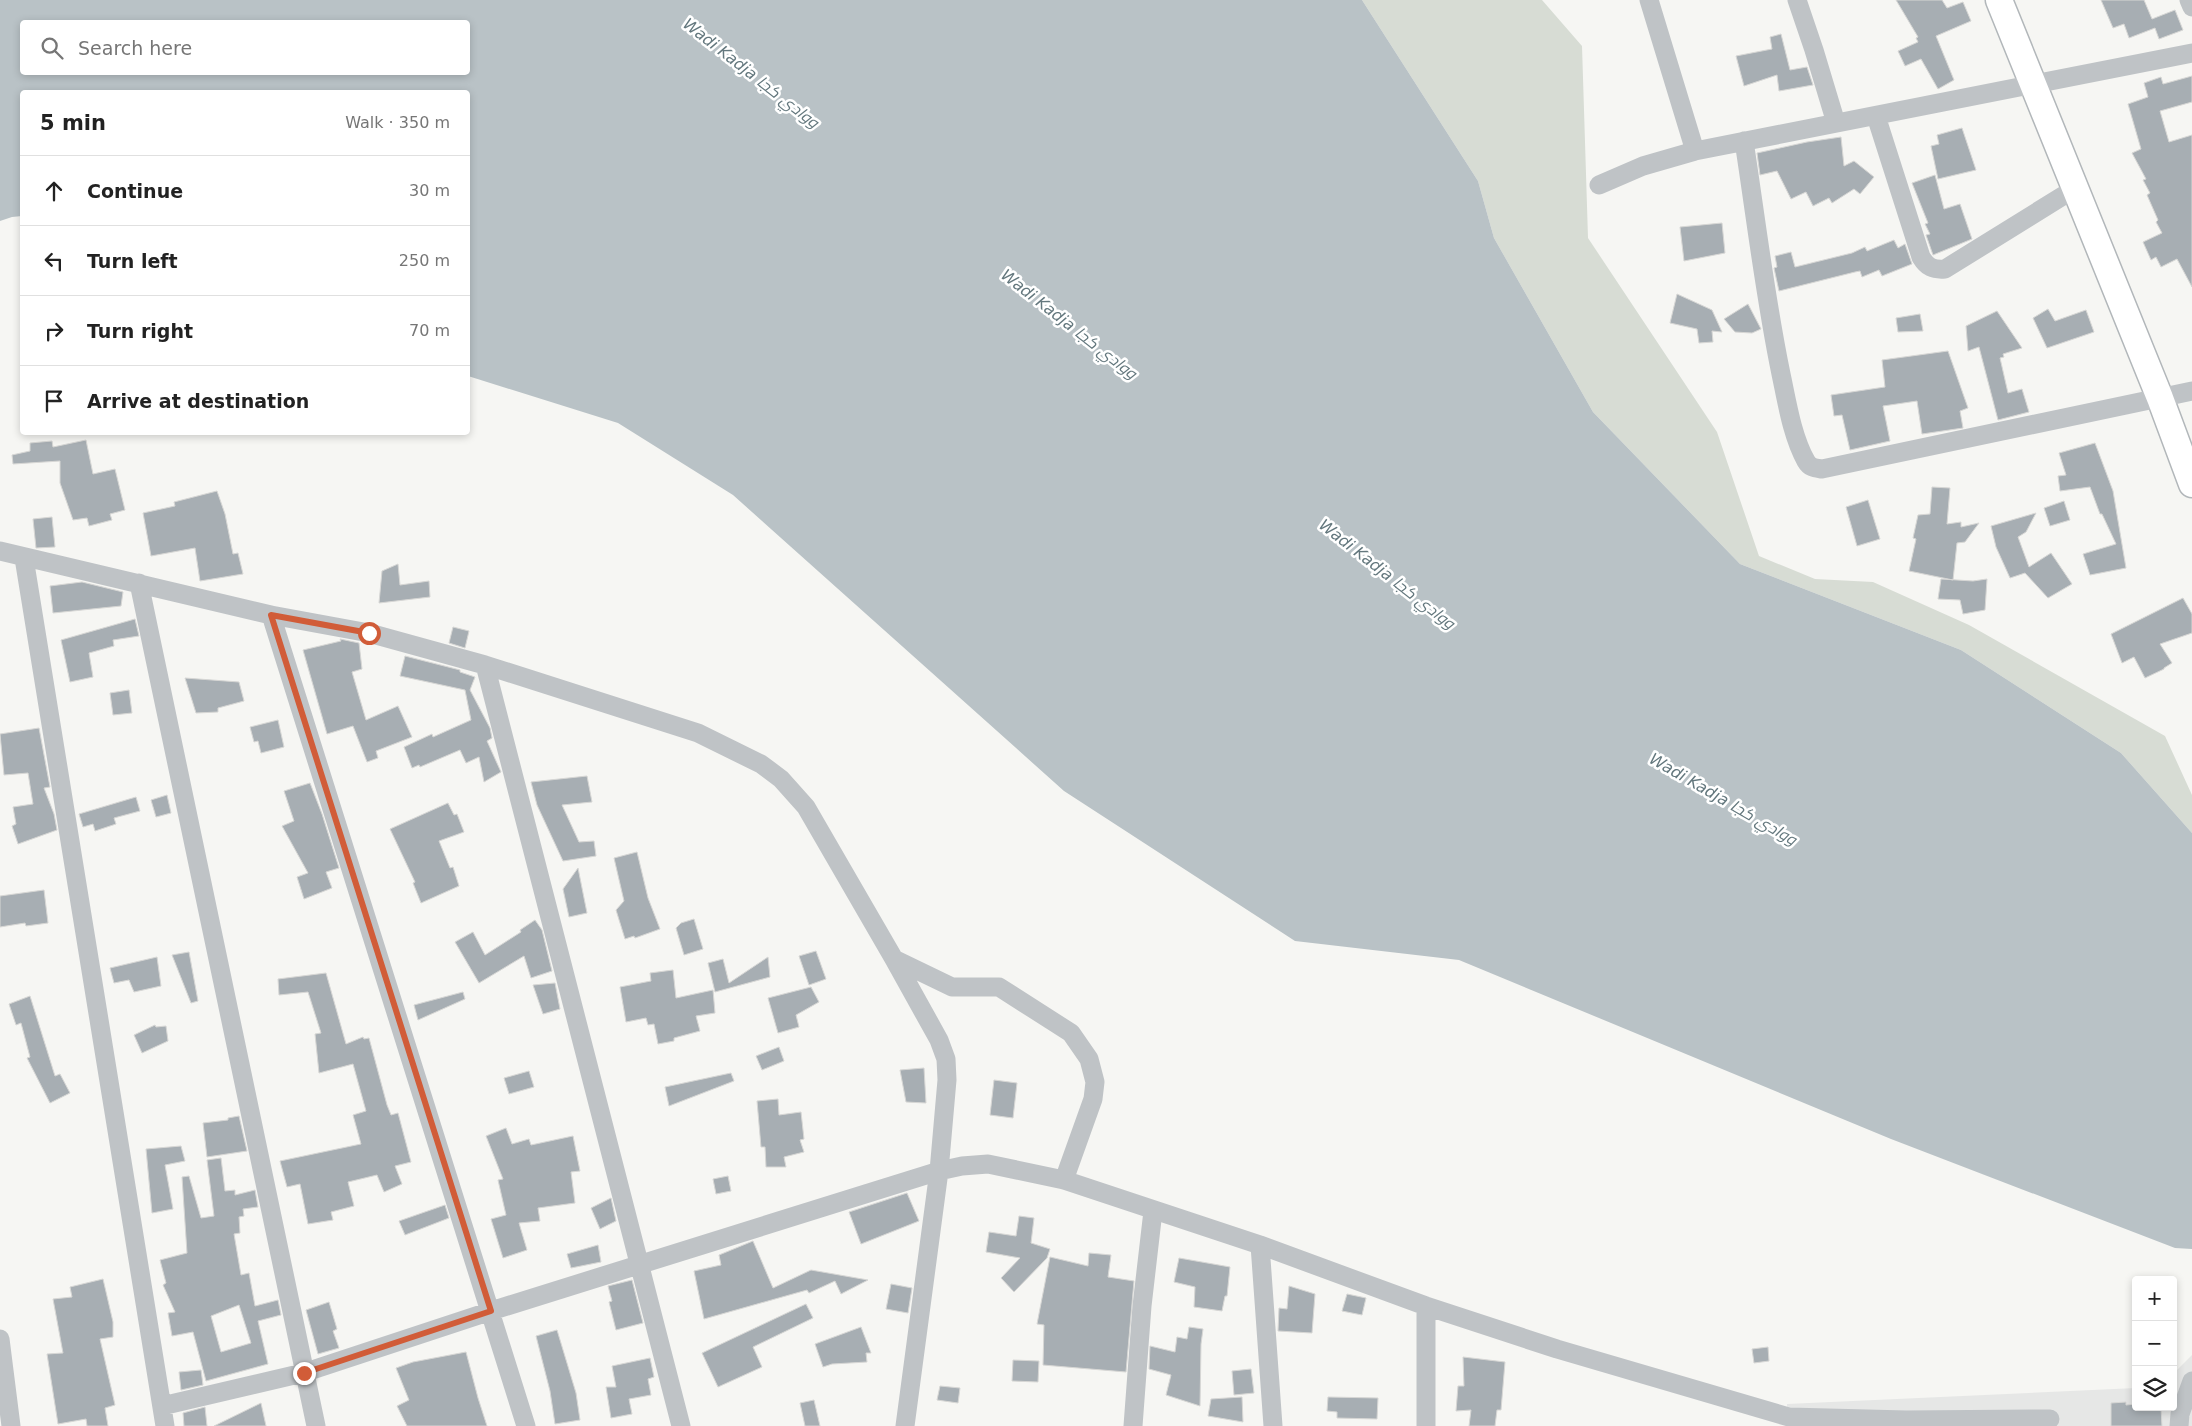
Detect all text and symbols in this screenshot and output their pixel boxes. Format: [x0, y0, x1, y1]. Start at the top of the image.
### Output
water label: Wadi Kadja ووادي كجا [678, 14, 824, 135]
search box [20, 20, 470, 75]
icon: search [38, 34, 66, 62]
text: Search here [78, 37, 192, 59]
text: 5 min [40, 111, 106, 135]
text: Walk · 350 m [345, 113, 450, 132]
icon: ahead [40, 177, 68, 205]
text: Continue [87, 180, 183, 202]
text: 30 m [409, 181, 450, 200]
icon: left [40, 247, 68, 275]
text: Turn left [87, 250, 178, 272]
text: 250 m [399, 251, 450, 270]
water label: Wadi Kadja ووادي كجا [996, 265, 1142, 386]
icon: right [40, 317, 68, 345]
text: Turn right [87, 320, 193, 342]
text: 70 m [409, 321, 450, 340]
icon: arrive [40, 387, 68, 415]
text: Arrive at destination [87, 390, 309, 412]
water label: Wadi Kadja ووادي كجا [1314, 515, 1460, 636]
route start [358, 622, 381, 645]
water label: Wadi Kadja ووادي كجا [1644, 749, 1801, 852]
map controls [2132, 1276, 2177, 1411]
button: + [2132, 1276, 2177, 1321]
button: − [2132, 1321, 2177, 1366]
route end [293, 1362, 316, 1385]
button: layers [2132, 1366, 2177, 1411]

